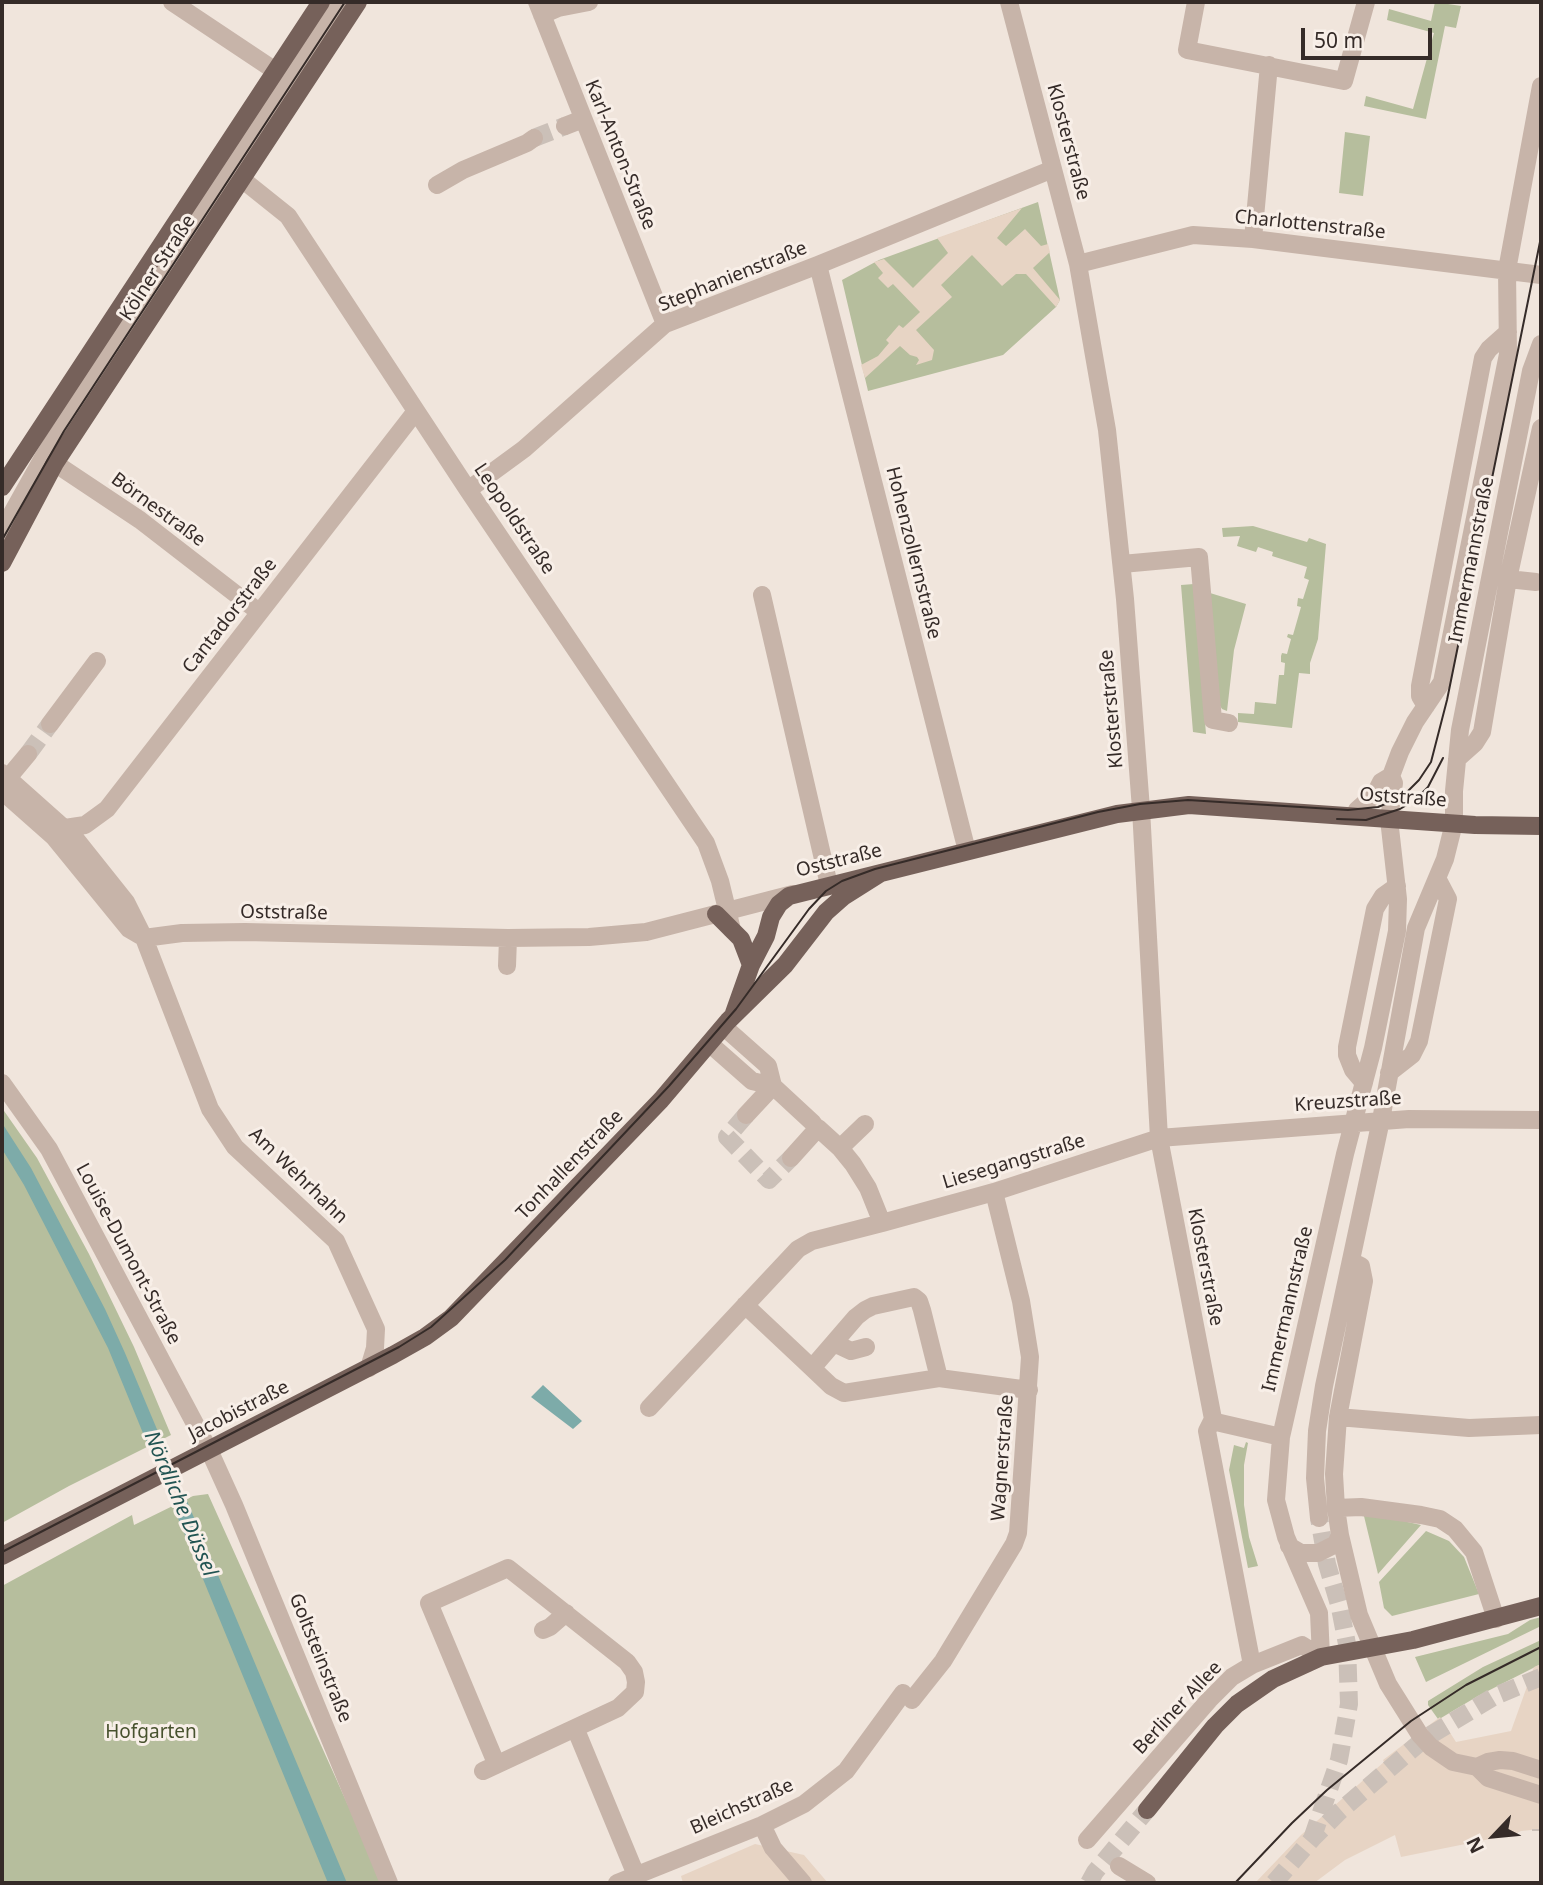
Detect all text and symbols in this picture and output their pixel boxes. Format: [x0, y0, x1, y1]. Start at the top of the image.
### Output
scale bar [1305, 14, 1436, 58]
text: 50 m [1314, 26, 1363, 54]
street label: Karl-Anton-Straße [580, 77, 660, 233]
street label: Klosterstraße [1042, 81, 1094, 203]
street label: Charlottenstraße [1233, 206, 1387, 244]
street label: Kölner Straße [115, 211, 201, 325]
street label: Stephanienstraße [655, 237, 811, 317]
street label: Leopoldstraße [469, 459, 559, 579]
street label: Hohenzollernstraße [881, 464, 945, 642]
street label: Börnestraße [106, 468, 210, 552]
street label: Immermannstraße [1445, 475, 1499, 645]
street label: Cantadorstraße [178, 554, 282, 678]
street label: Klosterstraße [1095, 648, 1129, 770]
street label: Oststraße [1359, 784, 1447, 812]
street label: Oststraße [794, 839, 884, 883]
street label: Oststraße [240, 901, 328, 925]
street label: Kreuzstraße [1294, 1087, 1402, 1117]
street label: Tonhallenstraße [512, 1105, 628, 1225]
street label: Am Wehrhahn [244, 1123, 352, 1229]
street label: Liesegangstraße [940, 1129, 1088, 1195]
street label: Louise-Dumont-Straße [71, 1160, 185, 1348]
street label: Klosterstraße [1182, 1206, 1228, 1328]
street label: Immermannstraße [1258, 1224, 1318, 1394]
street label: Jacobistraße [185, 1376, 293, 1446]
street label: Wagnerstraße [987, 1394, 1019, 1522]
water label: Nördliche Düssel [138, 1428, 222, 1580]
street label: Goltsteinstraße [284, 1590, 356, 1726]
street label: Berliner Allee [1129, 1657, 1227, 1759]
park label: Hofgarten [105, 1722, 197, 1744]
street label: Bleichstraße [687, 1774, 797, 1840]
north arrow [1459, 1801, 1529, 1871]
text: N [1460, 1833, 1490, 1858]

